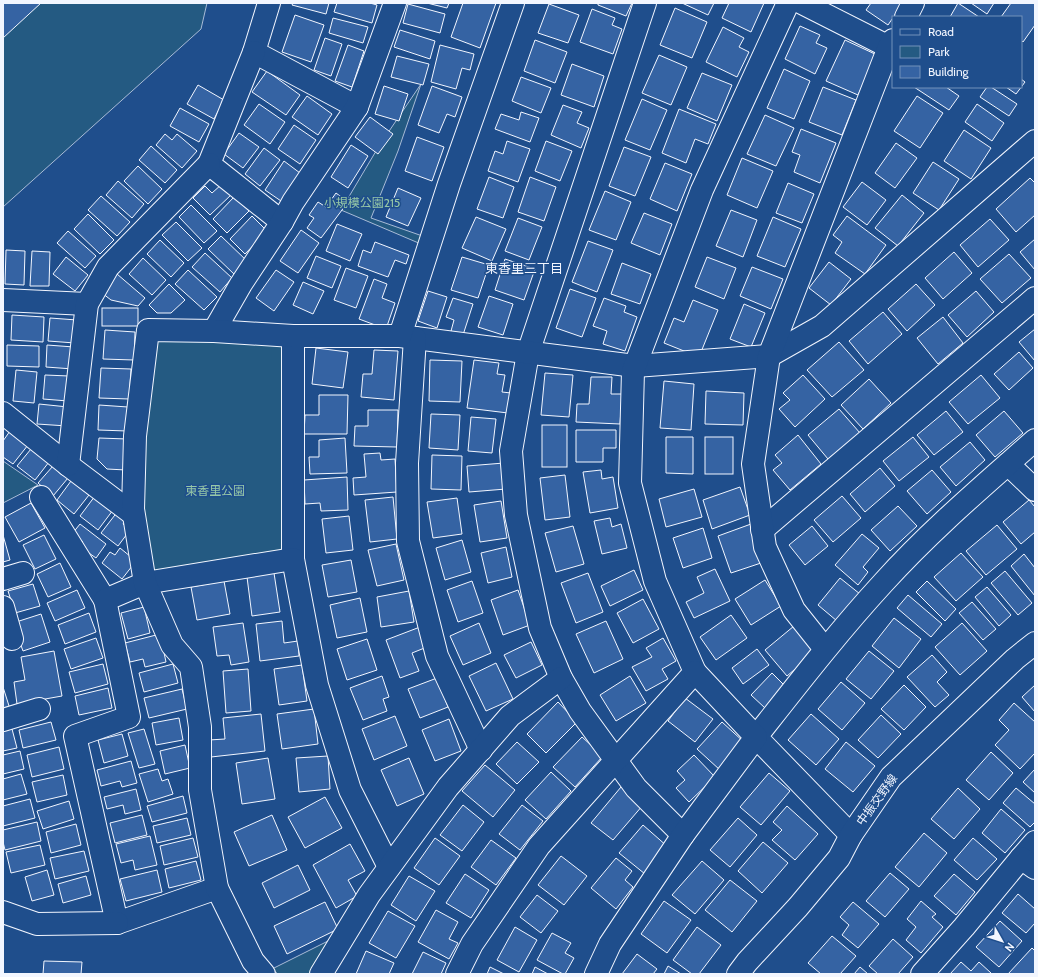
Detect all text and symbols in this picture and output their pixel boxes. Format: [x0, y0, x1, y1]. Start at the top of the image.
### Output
legend [892, 16, 1022, 88]
text: Road [928, 24, 954, 39]
text: Park [928, 44, 950, 59]
text: Building [928, 64, 970, 79]
park label: 小規模公園215 [324, 195, 400, 210]
district label: 東香里三丁目 [485, 260, 563, 276]
park label: 東香里公園 [185, 483, 245, 498]
street label: 中振交野線 [853, 771, 900, 828]
north arrow [982, 921, 1022, 961]
text: N [1002, 940, 1018, 955]

